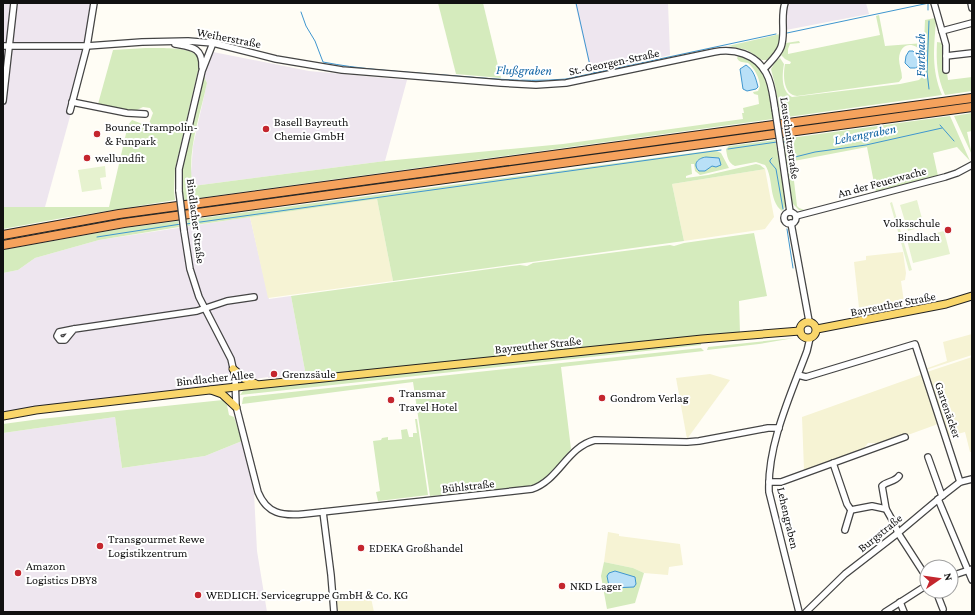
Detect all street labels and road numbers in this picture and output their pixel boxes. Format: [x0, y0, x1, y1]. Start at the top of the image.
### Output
street label: Weiherstraße [196, 25, 262, 51]
street label: St.-Georgen-Straße [567, 46, 661, 78]
street label: Leuschnitzstraße [777, 96, 803, 180]
street label: An der Feuerwache [836, 163, 928, 201]
street label: Bindlacher Straße [184, 178, 208, 264]
street label: Bayreuther Straße [849, 289, 937, 319]
street label: Bayreuther Straße [494, 334, 582, 356]
street label: Bindlacher Allee [175, 367, 255, 389]
street label: Gartenäcker [932, 380, 964, 441]
street label: Bühlstraße [441, 476, 495, 496]
street label: Lehengraben [774, 486, 802, 551]
street label: Burgstraße [855, 511, 905, 555]

